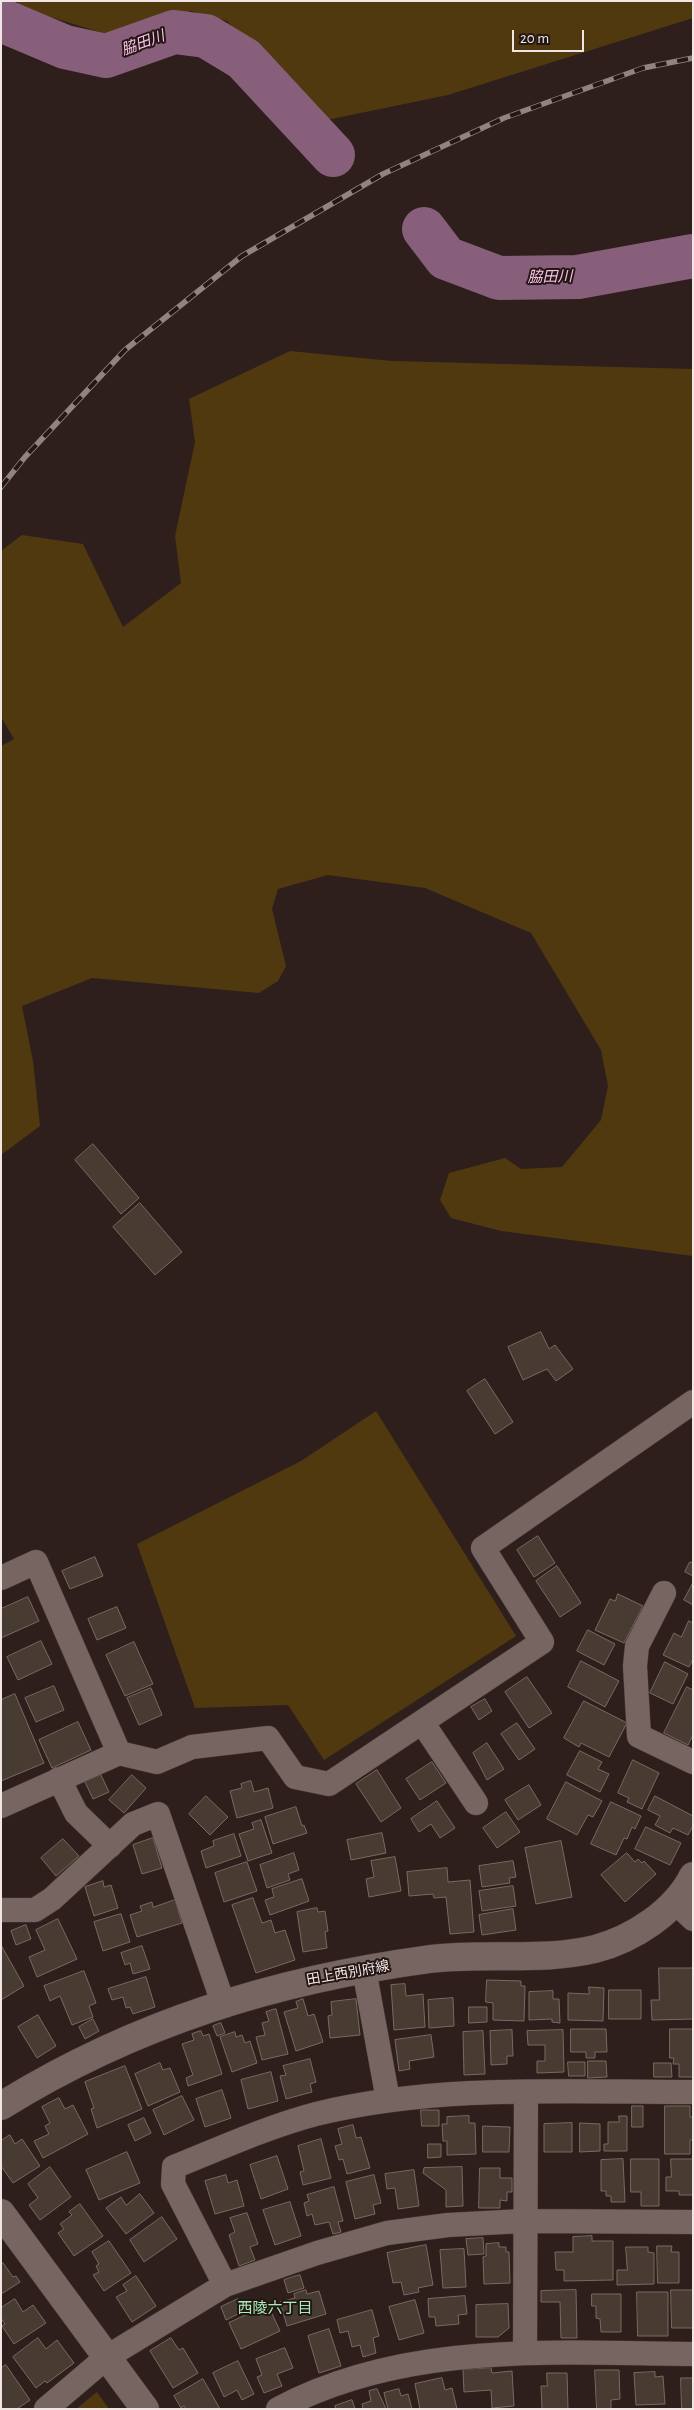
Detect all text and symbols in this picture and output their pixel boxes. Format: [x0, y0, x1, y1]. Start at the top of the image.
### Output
scale bar [514, 20, 586, 52]
water label: 脇田川 [119, 27, 167, 59]
text: 20 m [520, 31, 549, 46]
water label: 脇田川 [527, 268, 573, 286]
street label: 田上西別府線 [305, 1957, 391, 1989]
district label: 西陵六丁目 [238, 2299, 312, 2317]

